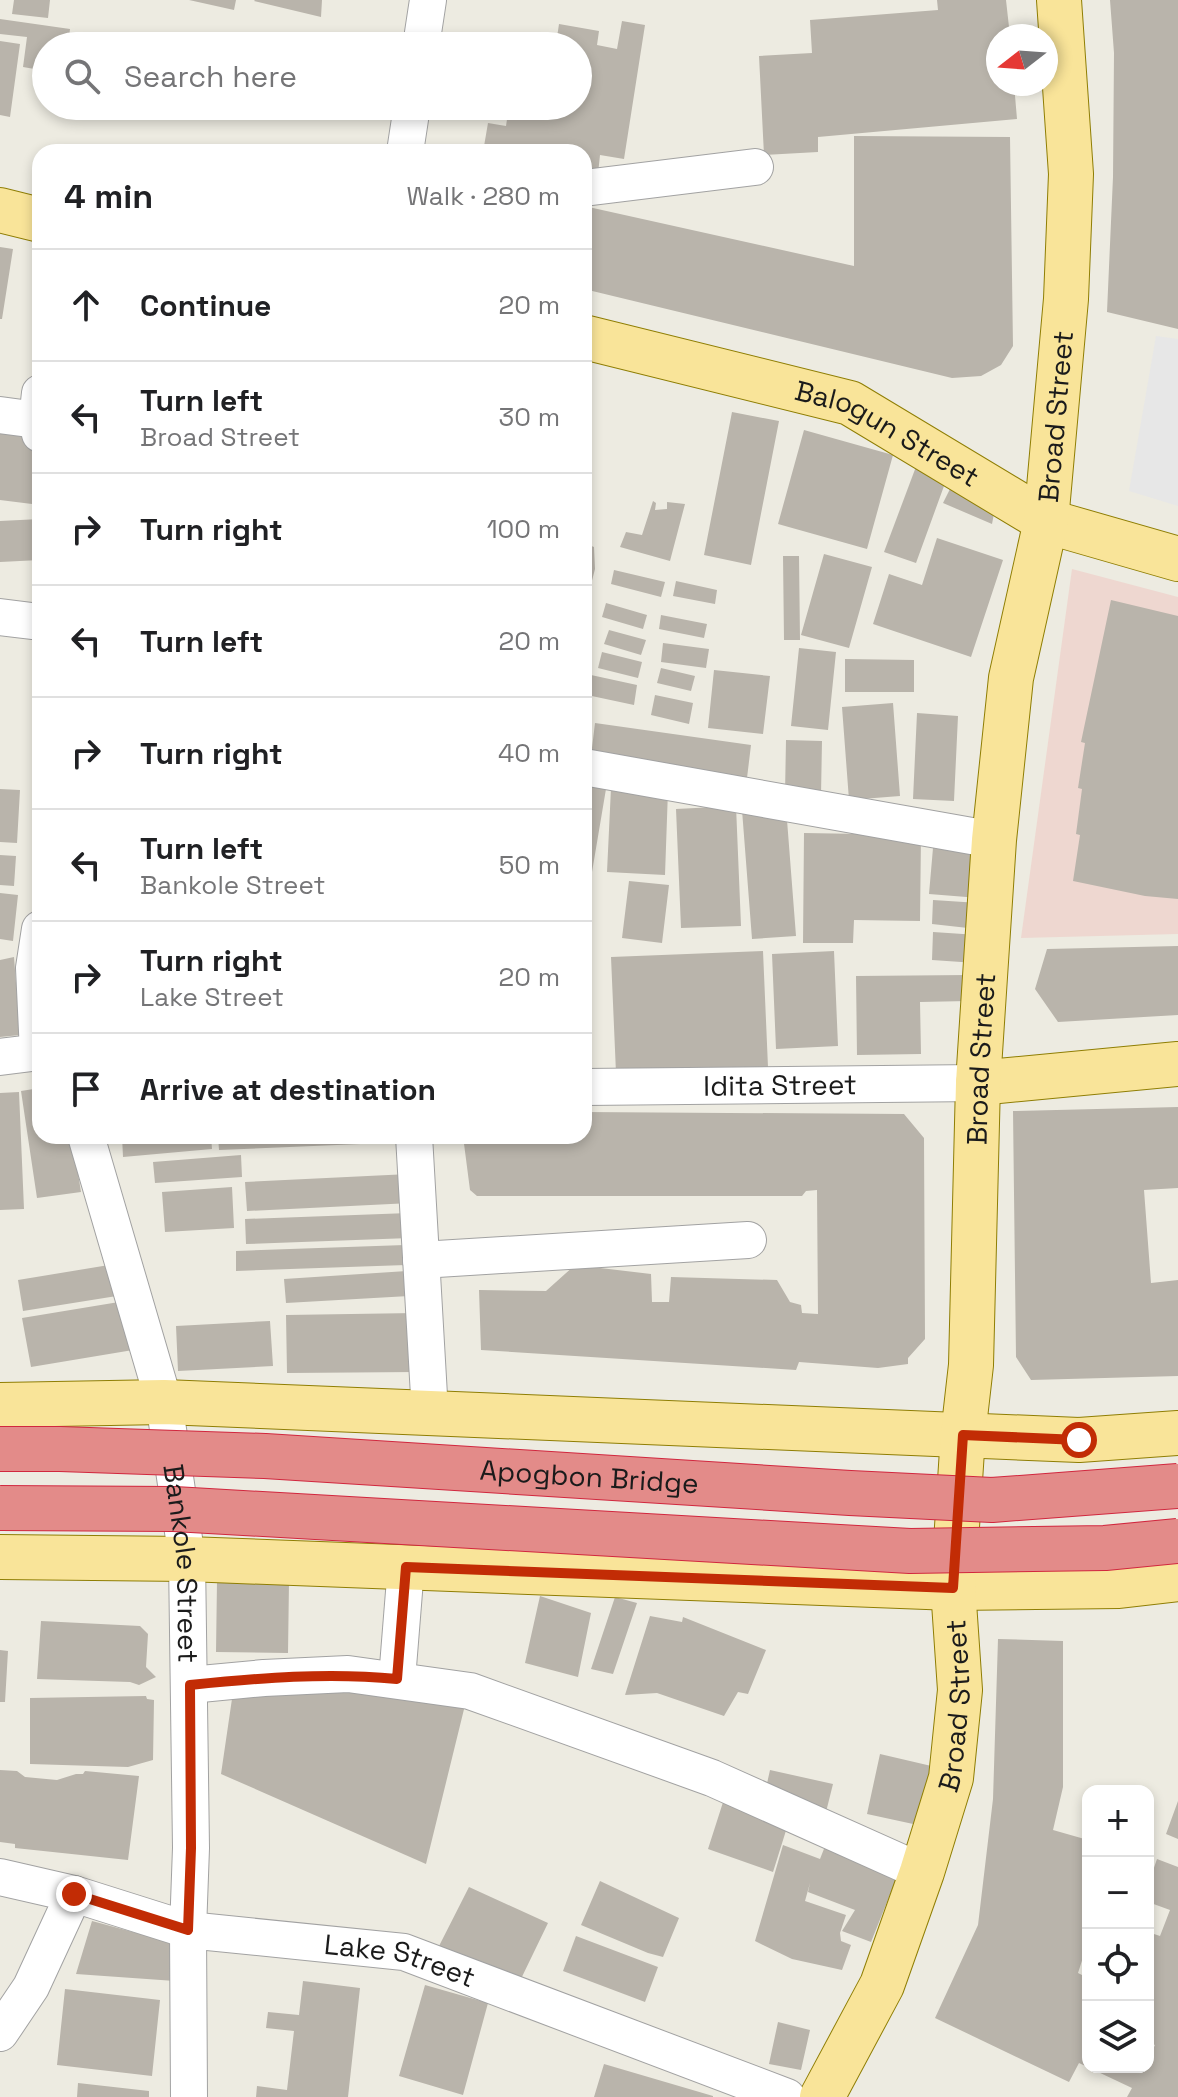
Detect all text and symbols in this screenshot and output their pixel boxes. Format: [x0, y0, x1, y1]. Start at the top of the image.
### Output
north arrow [986, 24, 1058, 96]
search box [32, 32, 592, 120]
icon: search [60, 54, 104, 98]
text: Search here [124, 57, 297, 96]
text: 4 min [64, 175, 153, 218]
text: Walk · 280 m [406, 179, 560, 213]
icon: ahead [64, 283, 108, 327]
text: Continue [140, 286, 271, 325]
text: 20 m [499, 288, 560, 322]
street label: Broad Street [1030, 329, 1081, 504]
street label: Balogun Street [791, 372, 986, 495]
text: Turn left [140, 381, 263, 420]
icon: left [64, 395, 108, 439]
text: 30 m [499, 400, 560, 434]
text: Broad Street [140, 420, 300, 454]
icon: right [64, 507, 108, 551]
text: Turn right [140, 510, 283, 549]
text: 100 m [487, 512, 560, 546]
icon: left [64, 619, 108, 663]
text: Turn left [140, 622, 263, 661]
text: 20 m [499, 624, 560, 658]
icon: right [64, 731, 108, 775]
text: Turn right [140, 734, 283, 773]
text: 40 m [498, 736, 560, 770]
text: Turn left [140, 829, 263, 868]
icon: left [64, 843, 108, 887]
text: 50 m [499, 848, 560, 882]
text: Bankole Street [140, 868, 325, 902]
text: Turn right [140, 941, 283, 980]
icon: right [64, 955, 108, 999]
text: 20 m [499, 960, 560, 994]
street label: Broad Street [958, 972, 1003, 1146]
text: Lake Street [140, 980, 284, 1014]
street label: Idita Street [703, 1066, 857, 1104]
icon: arrive [64, 1067, 108, 1111]
text: Arrive at destination [140, 1070, 436, 1109]
route start [1061, 1422, 1097, 1458]
street label: Apogbon Bridge [479, 1452, 700, 1501]
street label: Bankole Street [155, 1462, 206, 1663]
street label: Broad Street [930, 1618, 978, 1796]
map controls [1082, 1785, 1154, 2073]
button: + [1082, 1785, 1154, 1857]
button: − [1082, 1857, 1154, 1929]
route end [56, 1876, 92, 1912]
street label: Lake Street [322, 1926, 480, 1995]
button: locate [1082, 1929, 1154, 2001]
button: layers [1082, 2001, 1154, 2073]

